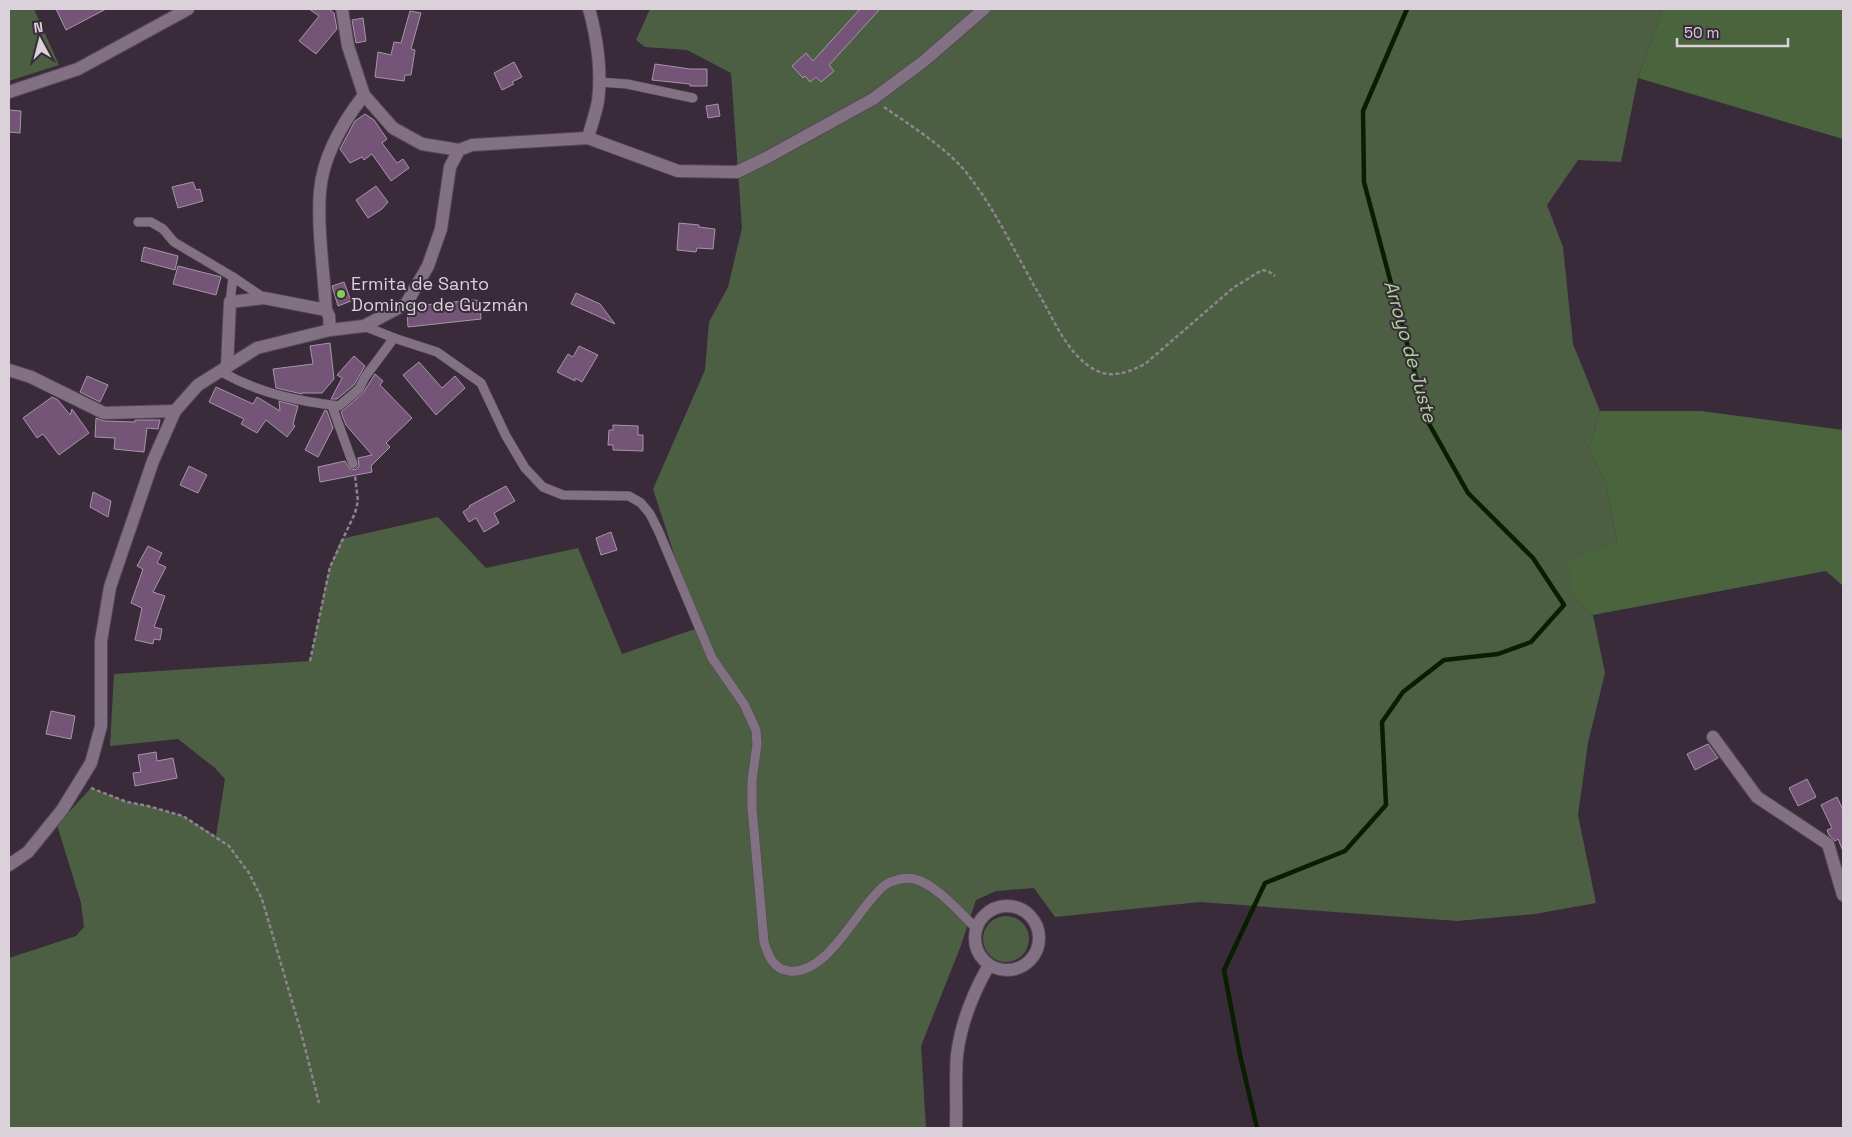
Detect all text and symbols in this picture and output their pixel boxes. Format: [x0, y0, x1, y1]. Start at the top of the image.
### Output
north arrow [15, 15, 65, 65]
scale bar [1677, 15, 1788, 47]
text: N [33, 18, 44, 37]
text: 50 m [1684, 23, 1719, 42]
place label: Ermita de Santo Domingo de Guzmán [351, 272, 528, 316]
water label: Arroyo de Juste [1378, 277, 1443, 426]
marker: Ermita de Santo Domingo de Guzmán [335, 288, 347, 300]

